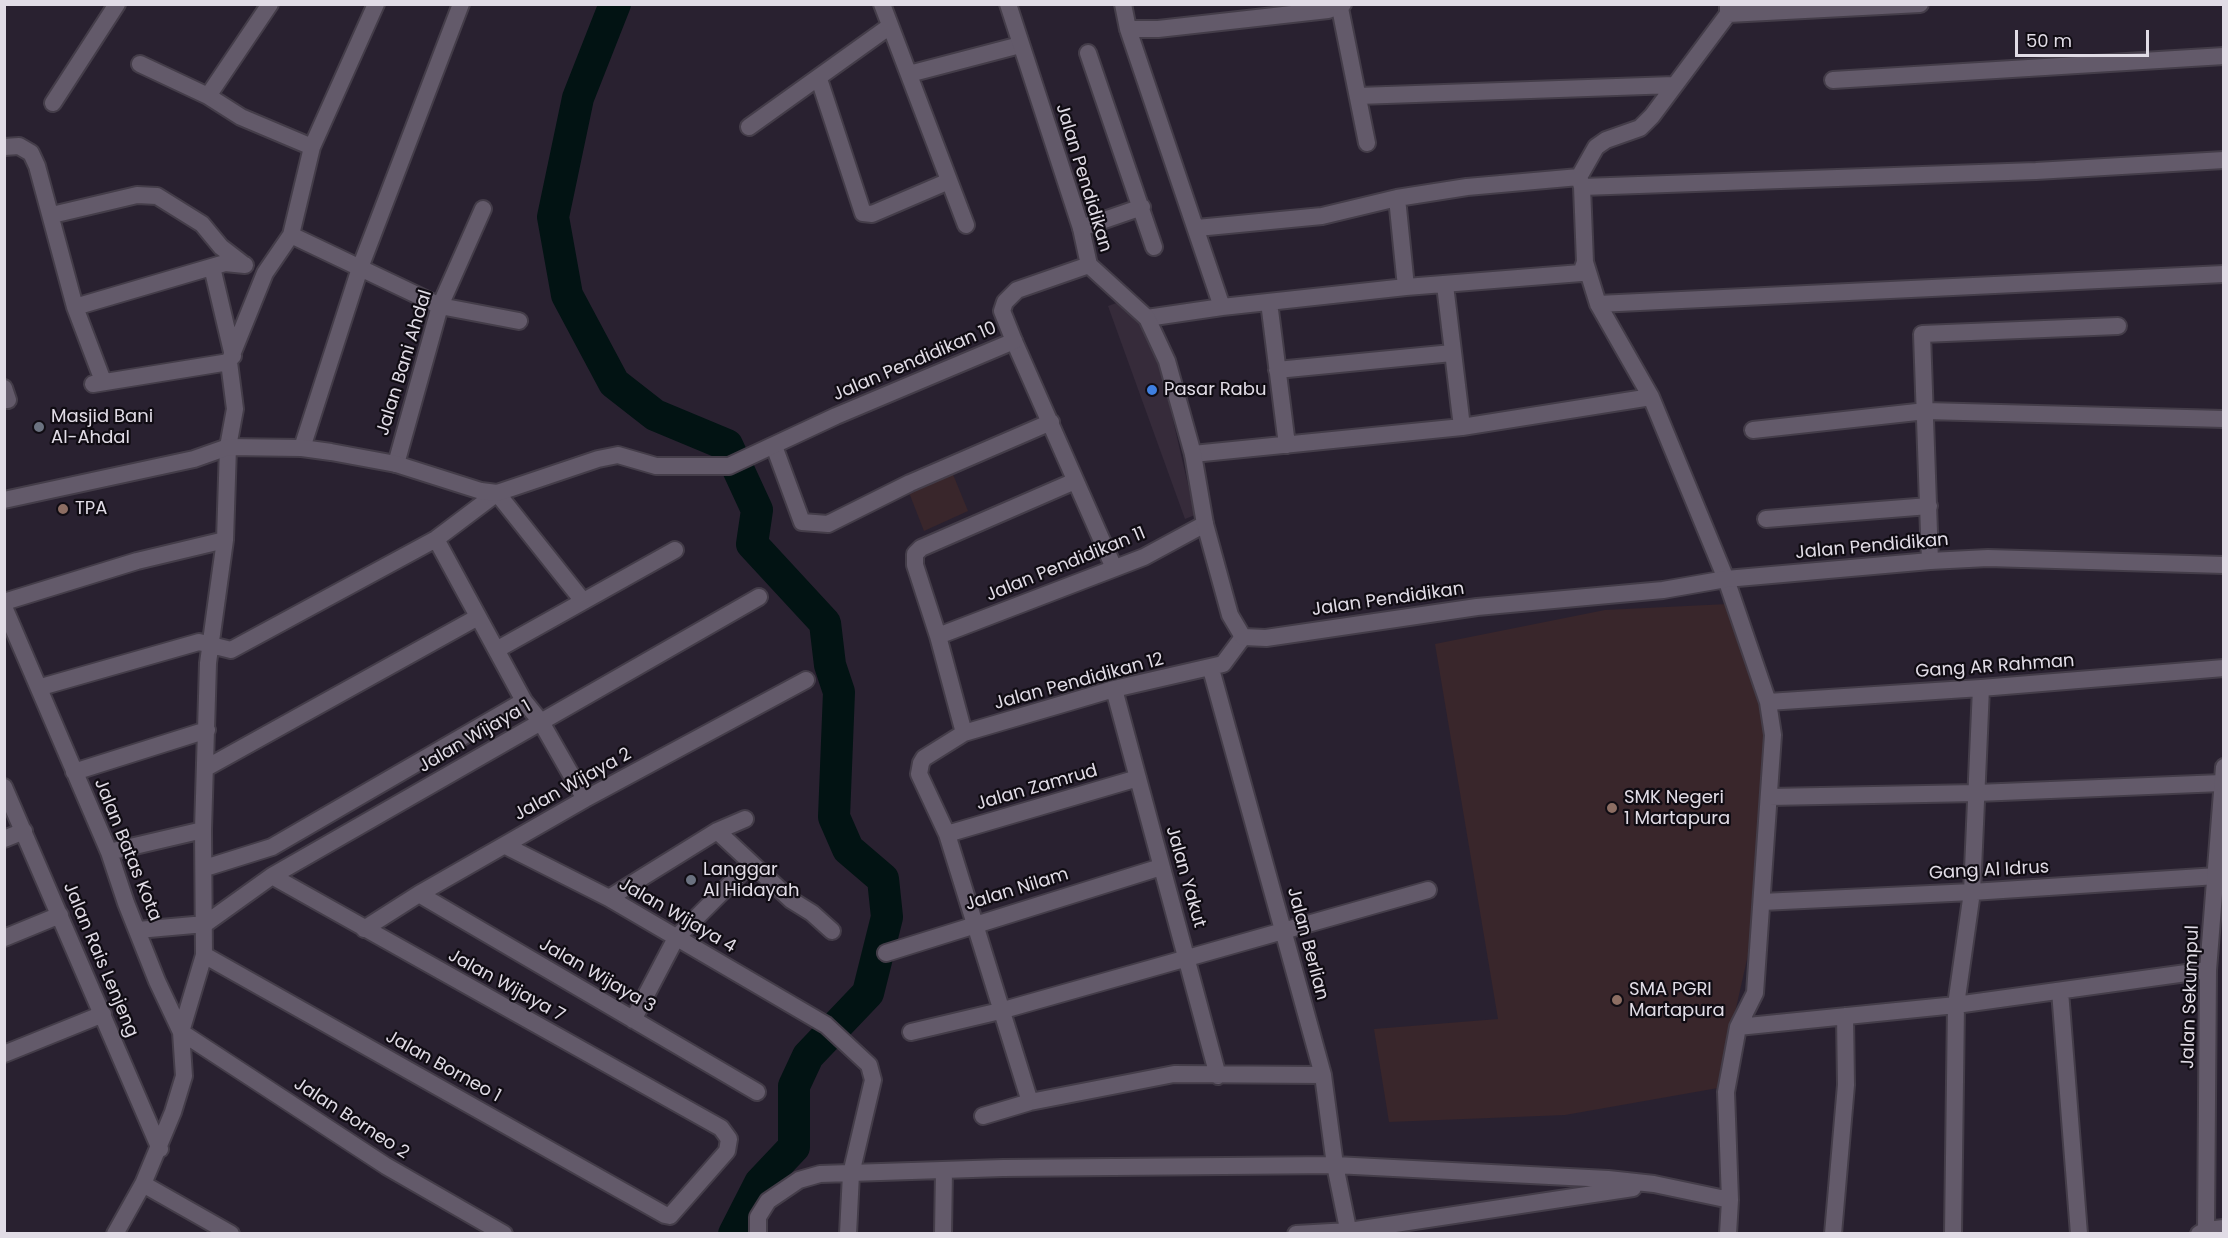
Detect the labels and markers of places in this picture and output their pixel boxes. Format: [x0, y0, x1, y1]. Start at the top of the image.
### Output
place label: Pasar Rabu [1164, 379, 1266, 401]
marker: Pasar Rabu [1145, 383, 1159, 397]
place label: Masjid Bani Al-Ahdal [51, 406, 153, 448]
marker: Masjid Bani Al-Ahdal [32, 420, 46, 434]
place label: TPA [75, 498, 107, 520]
marker: TPA [56, 502, 70, 516]
place label: SMK Negeri 1 Martapura [1624, 787, 1730, 830]
marker: SMK Negeri 1 Martapura [1605, 801, 1619, 815]
place label: Langgar Al Hidayah [703, 859, 799, 902]
marker: Langgar Al Hidayah [684, 873, 698, 887]
place label: SMA PGRI Martapura [1629, 979, 1725, 1022]
marker: SMA PGRI Martapura [1610, 993, 1624, 1007]

